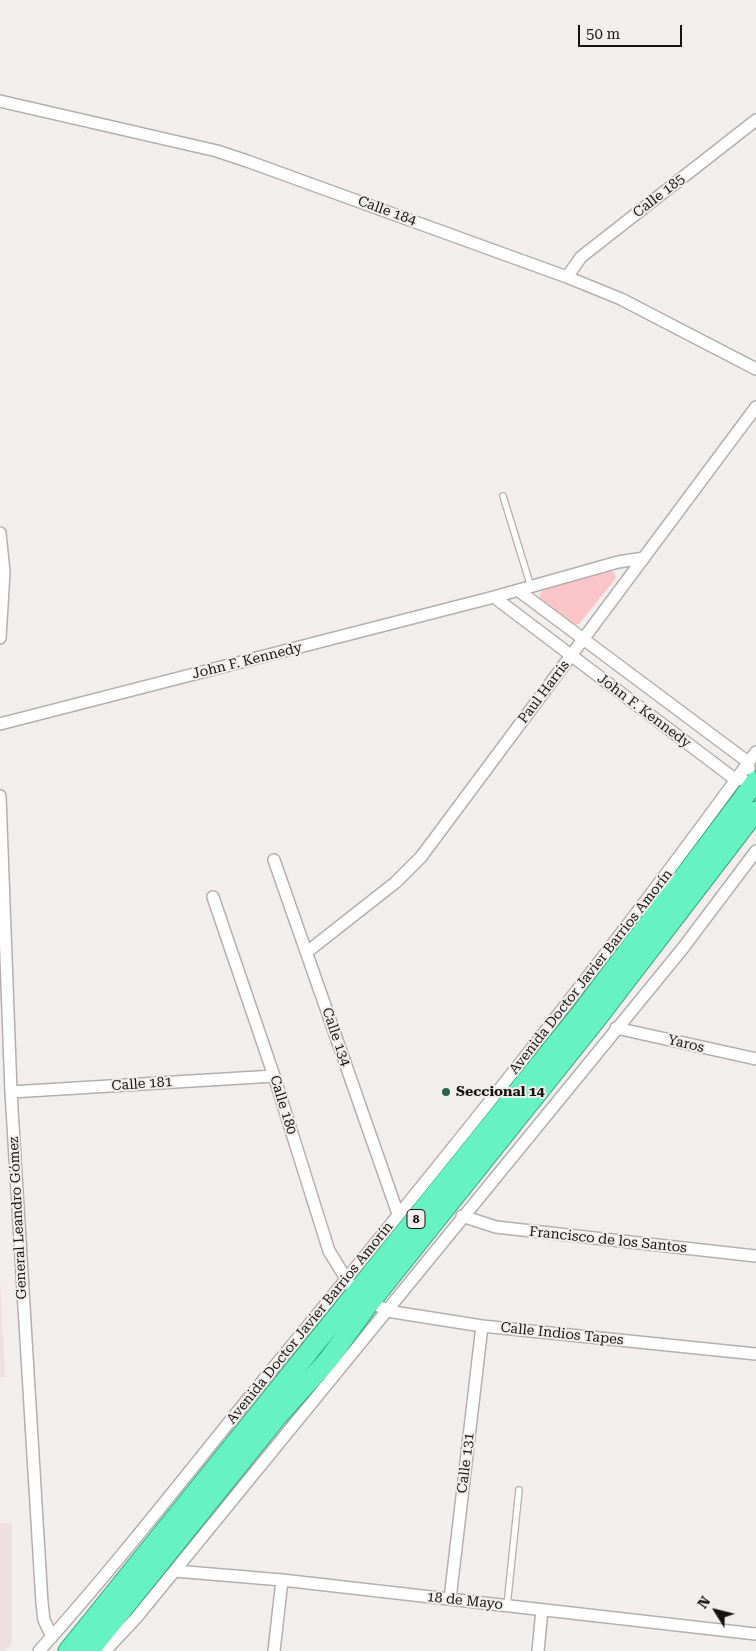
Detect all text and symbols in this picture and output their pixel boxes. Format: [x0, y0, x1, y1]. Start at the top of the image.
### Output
scale bar [581, 15, 685, 47]
text: 50 m [586, 25, 620, 43]
street label: Calle 185 [630, 171, 688, 221]
street label: Calle 184 [355, 193, 419, 229]
street label: John F. Kennedy [190, 639, 304, 683]
street label: Paul Harris [515, 657, 573, 727]
street label: John F. Kennedy [594, 670, 694, 752]
street label: Avenida Doctor Javier Barrios Amorín [506, 866, 676, 1078]
street label: Calle 134 [318, 1005, 354, 1069]
street label: Yaros [666, 1032, 706, 1056]
street label: Calle 181 [111, 1073, 173, 1095]
street label: Calle 180 [266, 1073, 300, 1137]
place label: Seccional 14 [456, 1084, 545, 1100]
marker: Seccional 14 [440, 1086, 452, 1098]
street label: General Leandro Gómez [5, 1136, 31, 1300]
road number: 8 [407, 1210, 425, 1228]
street label: Avenida Doctor Javier Barrios Amorín [223, 1219, 397, 1427]
street label: Francisco de los Santos [528, 1223, 688, 1257]
street label: Calle Indios Tapes [500, 1319, 624, 1349]
street label: Calle 131 [454, 1432, 478, 1494]
north arrow [691, 1586, 741, 1636]
street label: 18 de Mayo [426, 1589, 504, 1613]
text: N [694, 1593, 714, 1611]

